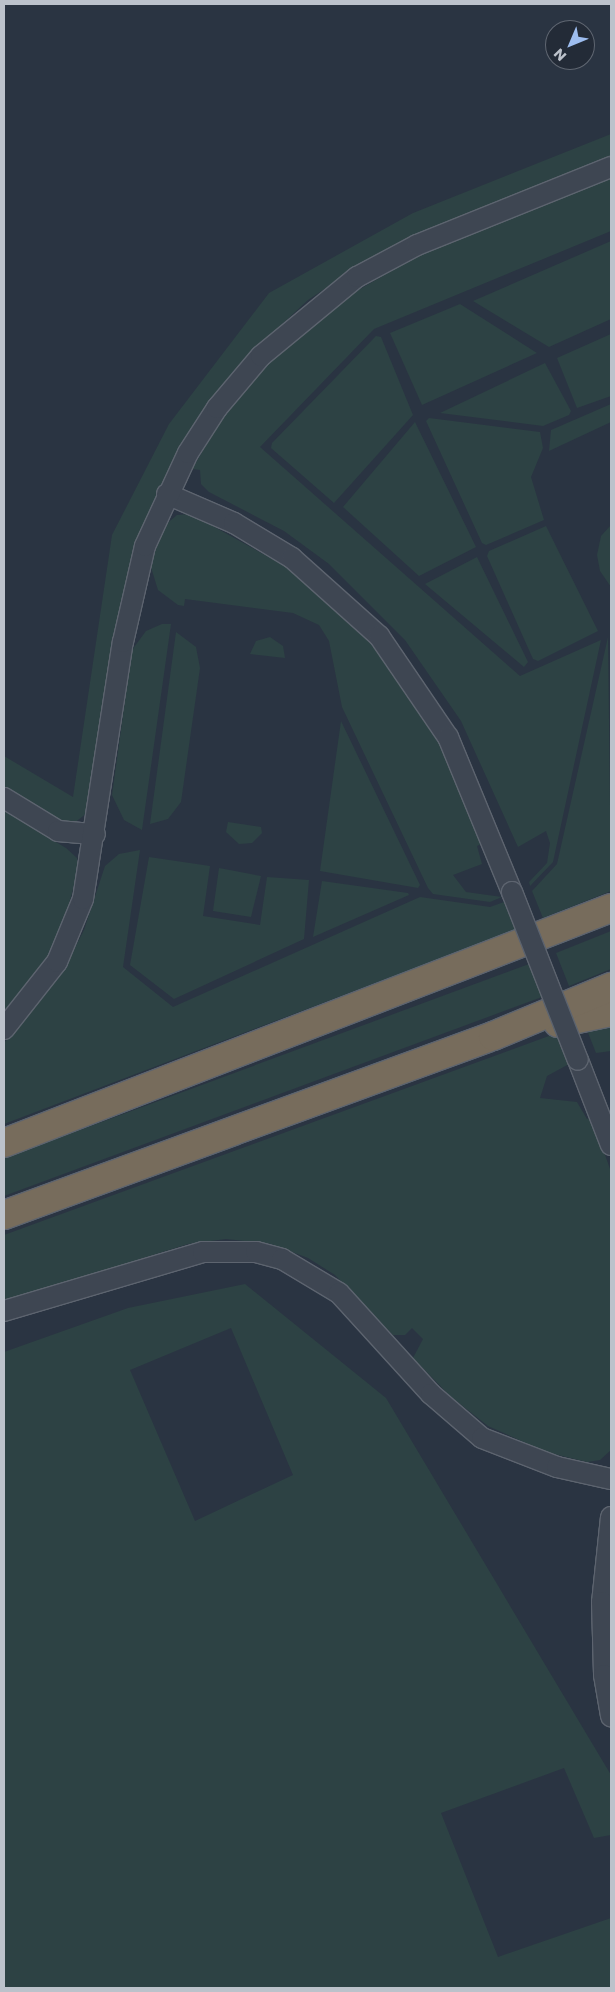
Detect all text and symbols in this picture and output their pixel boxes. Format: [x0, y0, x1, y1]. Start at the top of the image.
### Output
north arrow [545, 20, 595, 70]
text: N [549, 44, 571, 66]

